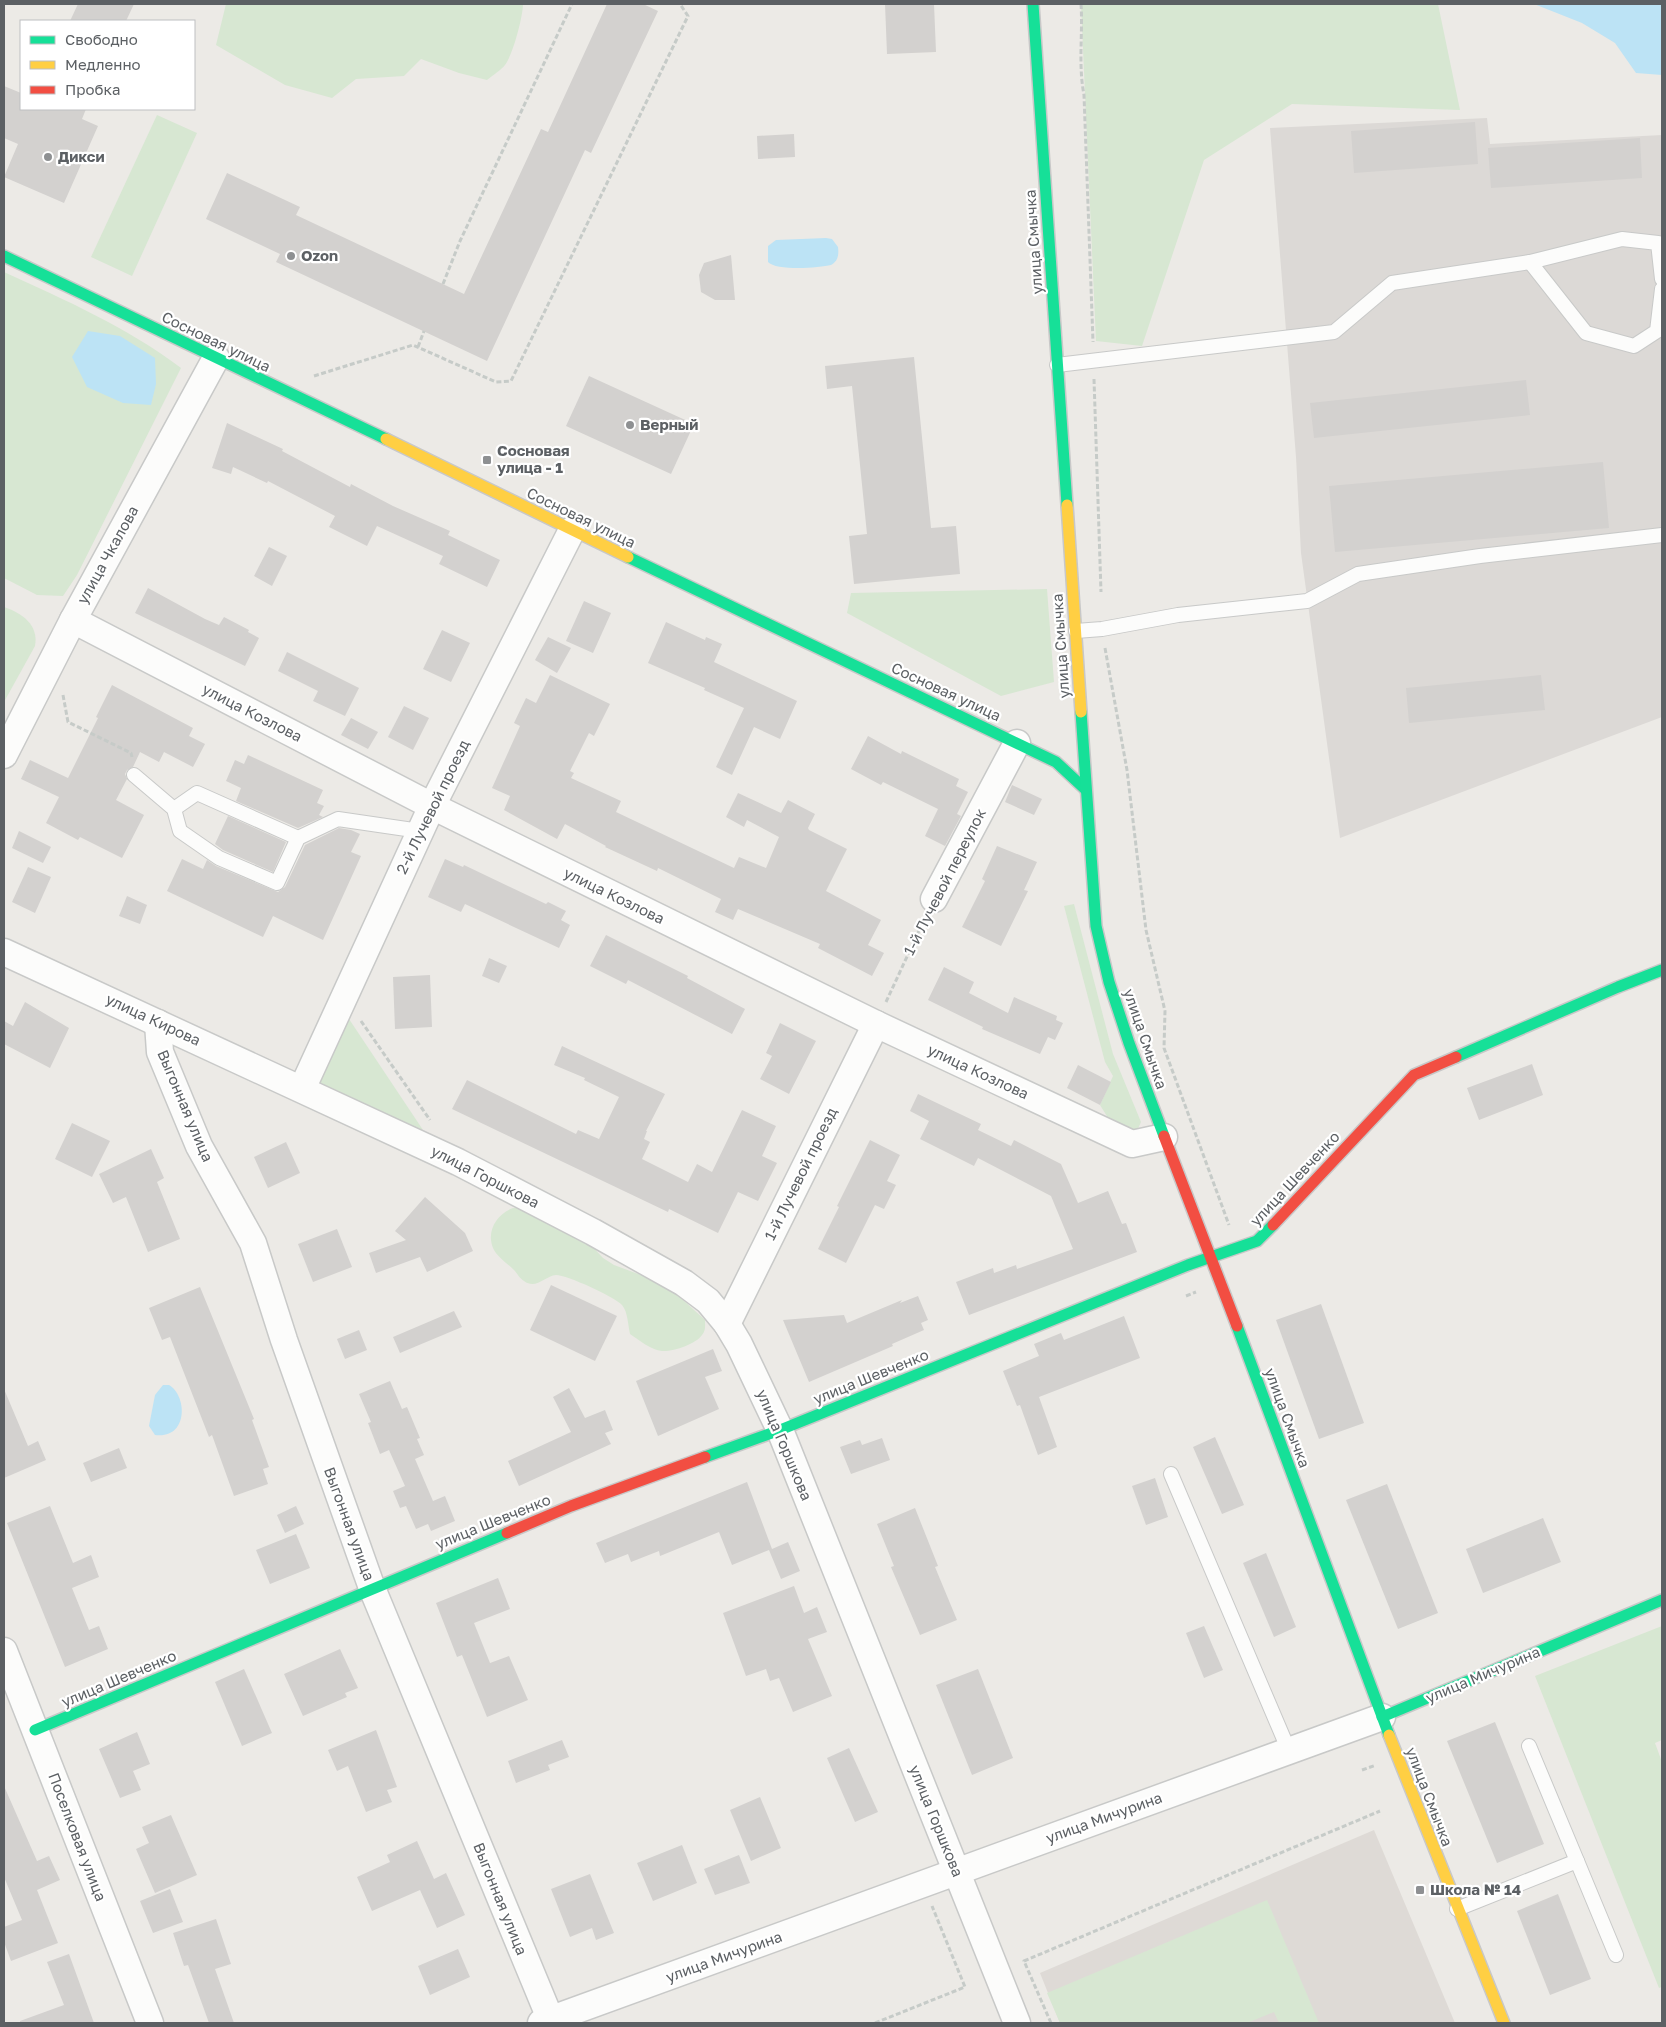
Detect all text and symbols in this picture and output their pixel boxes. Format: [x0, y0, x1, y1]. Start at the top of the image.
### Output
legend [20, 20, 195, 110]
text: Свободно [65, 30, 138, 48]
text: Медленно [65, 55, 141, 73]
text: Пробка [65, 80, 120, 98]
place label: Дикси [58, 147, 105, 165]
marker: Дикси [42, 151, 54, 163]
street label: улица Смычка [1020, 189, 1046, 295]
place label: Ozon [301, 246, 338, 264]
marker: Ozon [285, 250, 297, 262]
street label: Сосновая улица [159, 307, 274, 375]
place label: Верный [640, 415, 698, 433]
marker: Верный [624, 419, 636, 431]
place label: Сосновая улица - 1 [497, 441, 570, 476]
marker: Сосновая улица - 1 [481, 454, 493, 466]
street label: Сосновая улица [524, 483, 639, 551]
street label: улица Чкалова [73, 502, 142, 607]
street label: улица Смычка [1047, 593, 1073, 699]
street label: Сосновая улица [889, 658, 1004, 724]
street label: улица Козлова [200, 679, 305, 745]
street label: 2-й Лучевой проезд [392, 737, 472, 877]
street label: 1-й Лучевой переулок [899, 805, 989, 958]
street label: улица Козлова [561, 863, 668, 927]
street label: улица Смычка [1120, 986, 1172, 1091]
street label: улица Кирова [103, 989, 204, 1049]
street label: улица Козлова [925, 1040, 1032, 1102]
street label: Выгонная улица [154, 1047, 218, 1164]
street label: 1-й Лучевой проезд [760, 1104, 840, 1243]
street label: улица Шевченко [1246, 1127, 1343, 1229]
street label: улица Горшкова [428, 1141, 543, 1211]
street label: улица Шевченко [810, 1345, 931, 1407]
street label: улица Смычка [1262, 1365, 1314, 1470]
street label: улица Горшкова [753, 1386, 816, 1503]
street label: Выгонная улица [321, 1464, 379, 1583]
street label: улица Шевченко [432, 1490, 553, 1552]
street label: улица Мичурина [1423, 1642, 1542, 1706]
street label: улица Шевченко [59, 1646, 179, 1710]
street label: улица Смычка [1403, 1744, 1457, 1849]
street label: улица Горшкова [906, 1762, 968, 1879]
street label: Поселковая улица [45, 1770, 111, 1903]
street label: улица Мичурина [1043, 1788, 1164, 1846]
street label: Выгонная улица [470, 1840, 532, 1958]
place label: Школа № 14 [1430, 1880, 1521, 1898]
marker: Школа № 14 [1414, 1884, 1426, 1896]
street label: улица Мичурина [663, 1927, 784, 1985]

